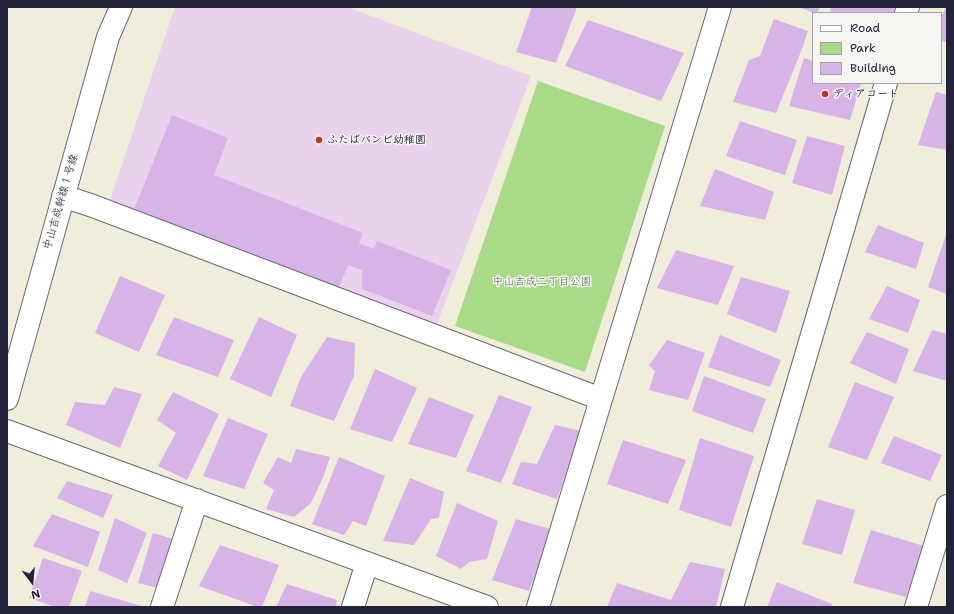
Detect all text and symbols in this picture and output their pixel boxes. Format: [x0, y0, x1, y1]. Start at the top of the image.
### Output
legend [812, 12, 942, 84]
text: Road [850, 20, 880, 36]
text: Park [850, 40, 876, 56]
text: Building [850, 60, 896, 76]
place label: ディアコート [833, 87, 899, 101]
marker: ディアコート [820, 89, 830, 99]
place label: ふたばバンビ幼稚園 [327, 133, 426, 147]
marker: ふたばバンビ幼稚園 [314, 135, 324, 145]
street label: 中山吉成幹線１号線 [41, 153, 81, 251]
park label: 中山吉成二丁目公園 [493, 275, 591, 289]
north arrow [12, 562, 52, 602]
text: N [29, 586, 42, 602]

